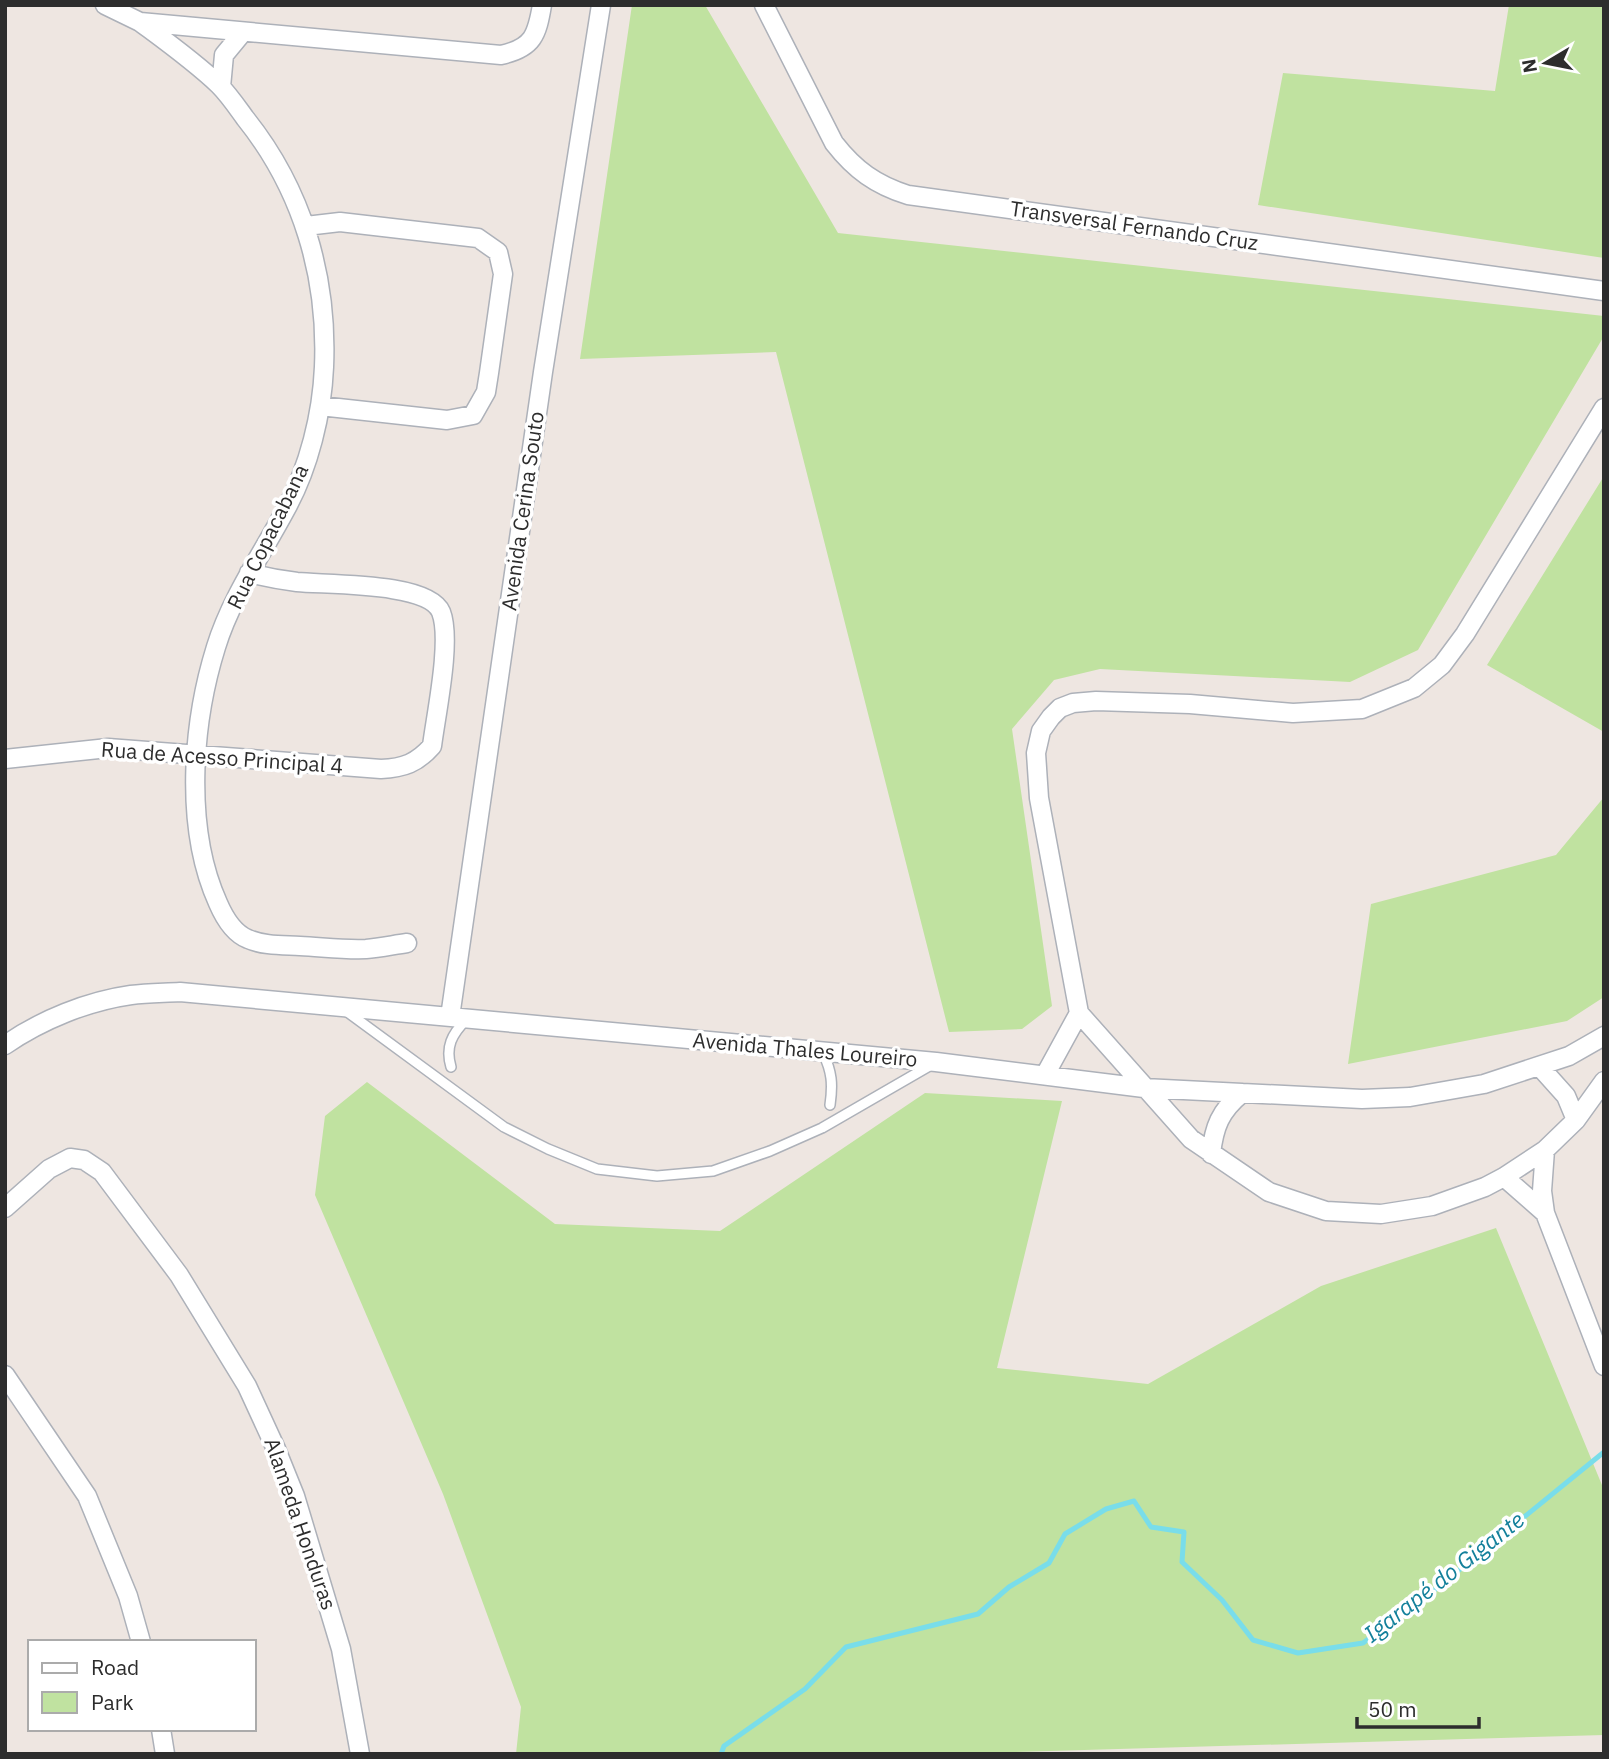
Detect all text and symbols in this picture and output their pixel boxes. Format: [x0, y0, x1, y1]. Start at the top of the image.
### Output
north arrow [1511, 28, 1581, 98]
text: N [1516, 57, 1542, 75]
street label: Transversal Fernando Cruz [1008, 194, 1260, 256]
street label: Avenida Cerina Souto [494, 409, 550, 612]
street label: Rua Copacabana [220, 459, 314, 614]
street label: Rua de Acesso Principal 4 [100, 735, 344, 779]
street label: Avenida Thales Loureiro [691, 1025, 919, 1073]
street label: Alameda Honduras [258, 1434, 344, 1613]
water label: Igarapé do Gigante [1357, 1504, 1530, 1648]
legend [28, 1640, 256, 1731]
text: Road [91, 1653, 139, 1681]
scale bar [1357, 1686, 1480, 1730]
text: Park [91, 1688, 134, 1716]
text: 50 m [1368, 1695, 1417, 1723]

